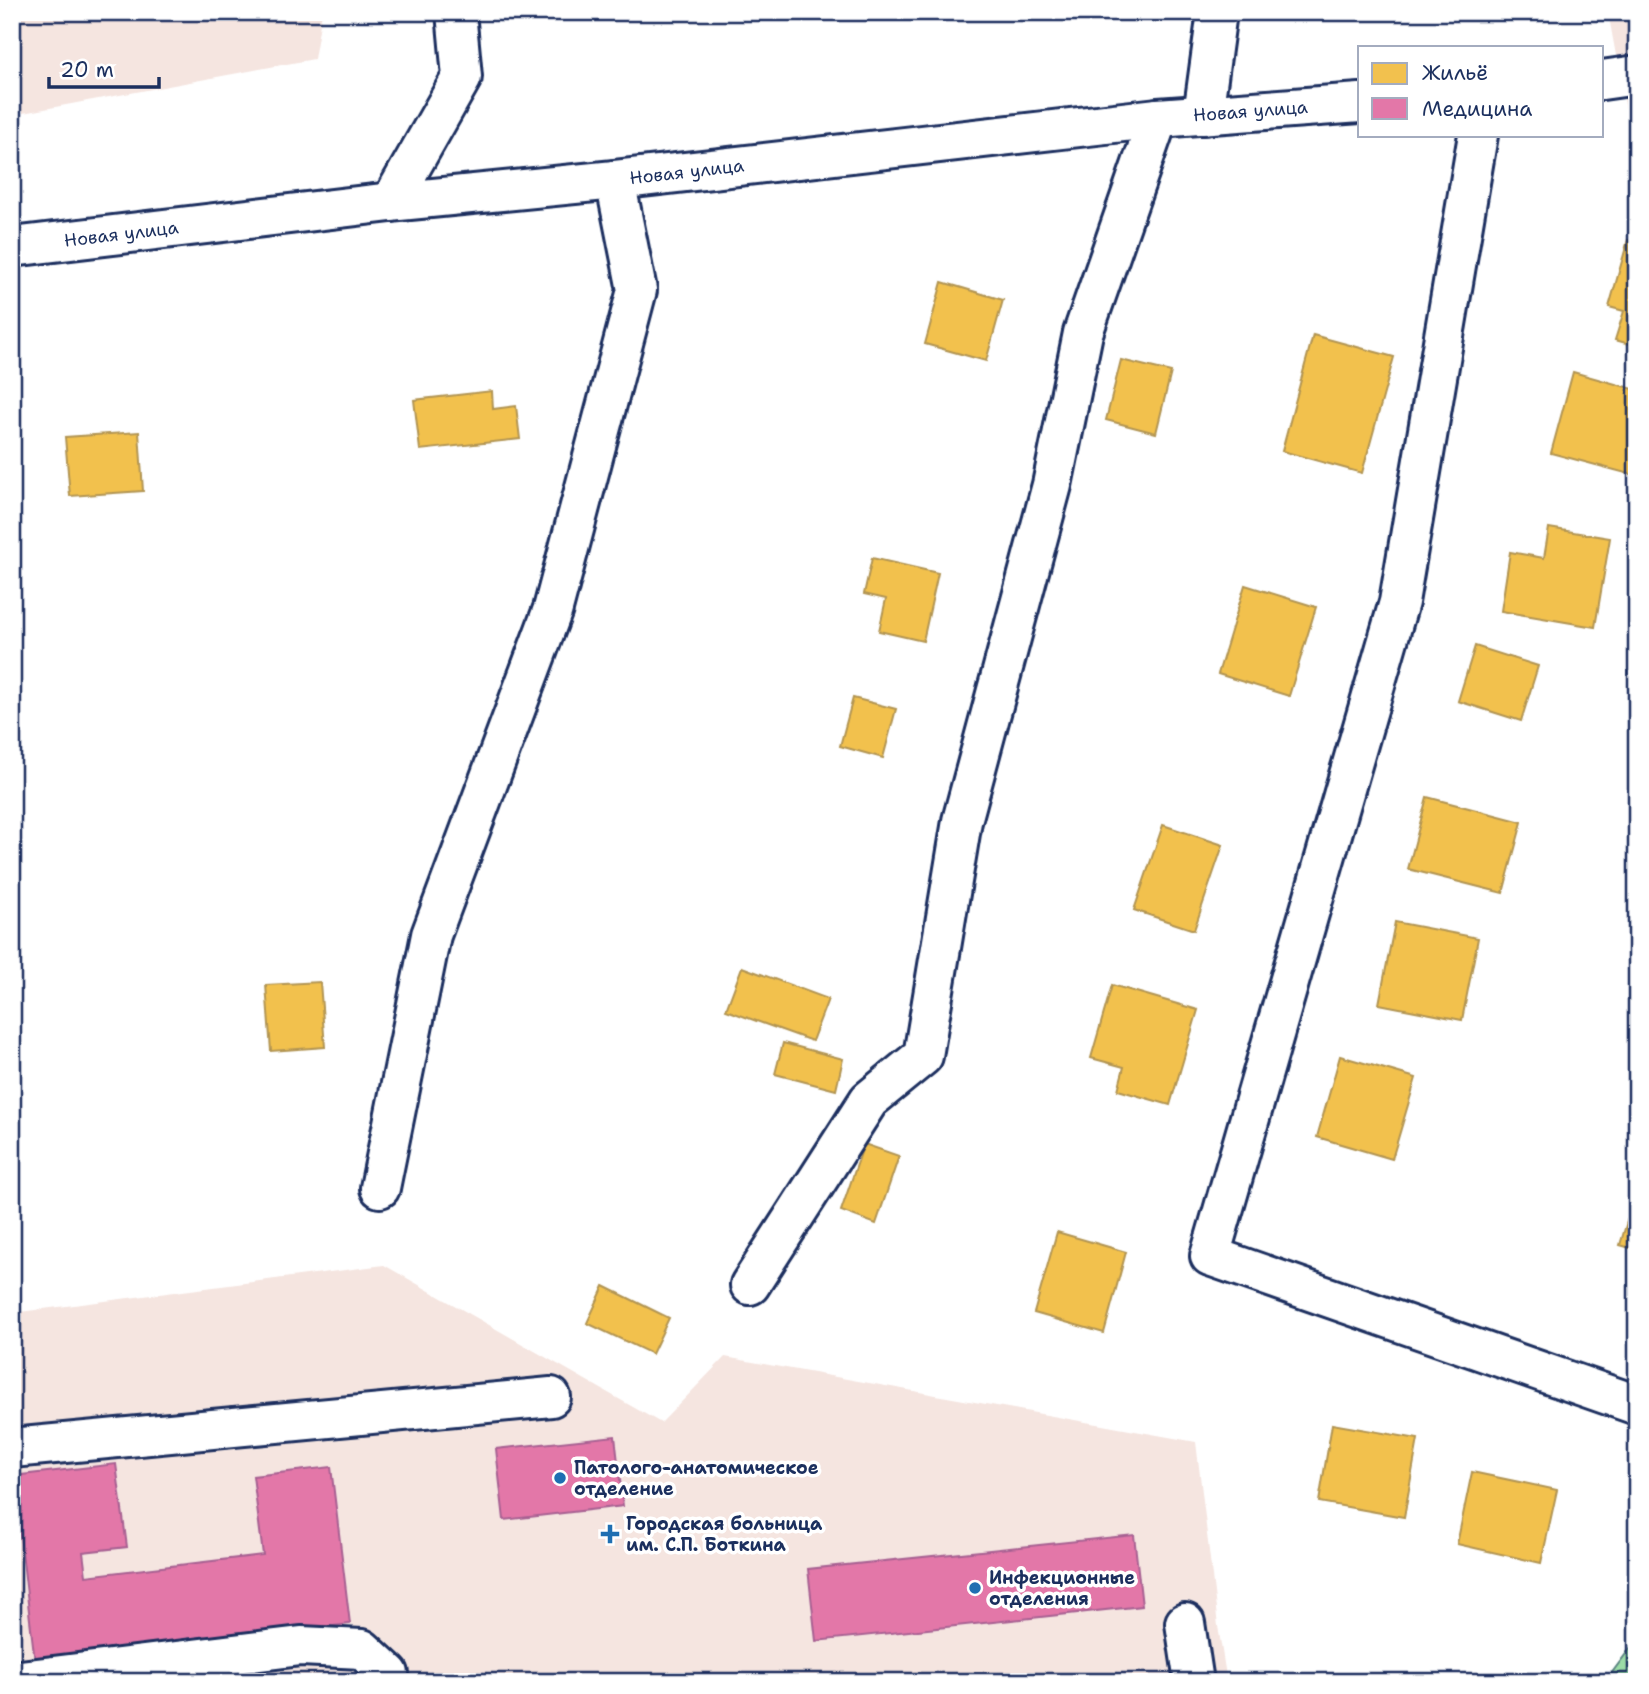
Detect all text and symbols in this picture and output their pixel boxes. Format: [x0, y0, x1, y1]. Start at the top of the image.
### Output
scale bar [49, 46, 159, 90]
legend [1358, 46, 1604, 136]
text: 20 m [60, 56, 114, 84]
text: Жильё [1422, 59, 1488, 87]
street label: Новая улица [1192, 95, 1309, 127]
text: Медицина [1422, 95, 1532, 123]
street label: Новая улица [628, 153, 745, 190]
street label: Новая улица [63, 215, 180, 253]
place label: Патолого-анатомическое отделение [574, 1456, 819, 1501]
marker: Патолого-анатомическое отделение [552, 1470, 568, 1486]
place label: Городская больница им. С.П. Боткина [626, 1512, 823, 1557]
marker: Городская больница им. С.П. Боткина [600, 1524, 620, 1544]
place label: Инфекционные отделения [989, 1566, 1135, 1611]
marker: Инфекционные отделения [967, 1580, 983, 1596]

